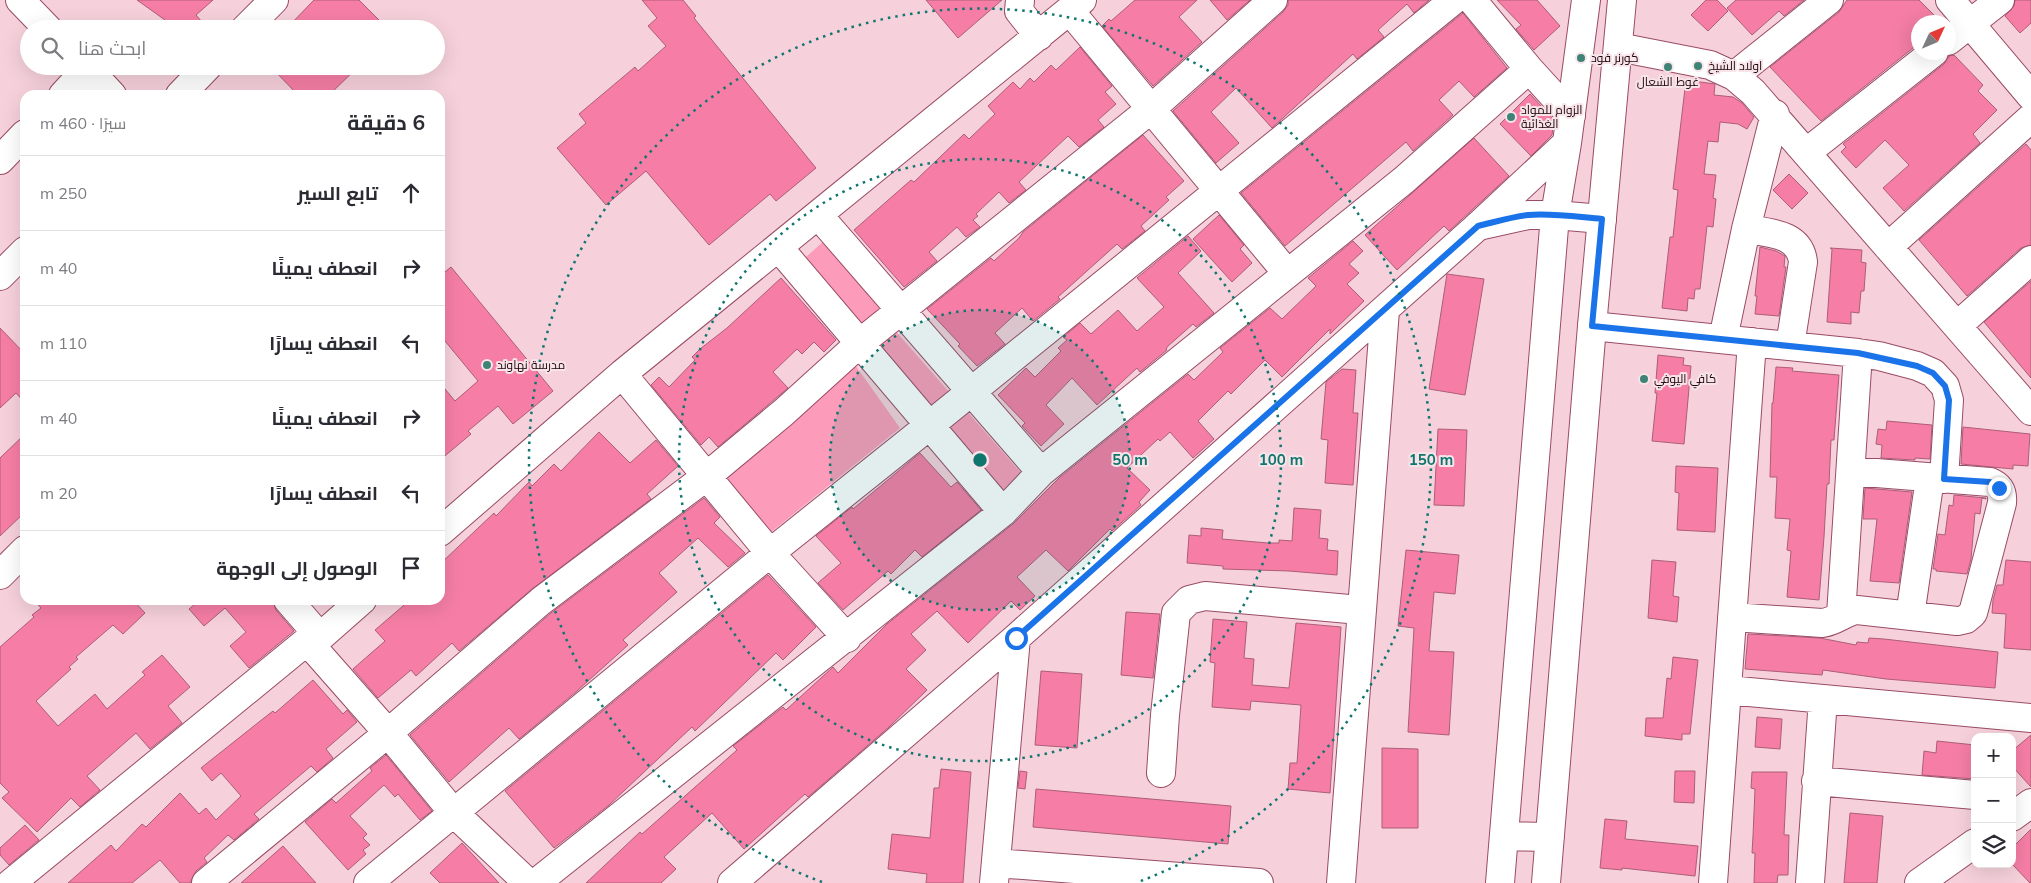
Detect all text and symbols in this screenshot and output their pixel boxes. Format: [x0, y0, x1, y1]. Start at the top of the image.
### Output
north arrow [1911, 15, 1956, 60]
search box [20, 20, 445, 75]
icon: search [38, 34, 66, 62]
text: ابحث هنا [78, 36, 146, 60]
place label: كورنر فود [1591, 50, 1639, 65]
marker: كورنر فود [1575, 52, 1587, 64]
place label: اولاد الشيخ [1708, 58, 1762, 74]
marker: اولاد الشيخ [1692, 60, 1704, 72]
marker: غوط الشعال [1662, 61, 1674, 73]
place label: غوط الشعال [1637, 74, 1699, 89]
place label: الزوام للمواد الغذائية [1521, 102, 1583, 131]
text: 6 دقيقة [347, 109, 425, 135]
marker: الزوام للمواد الغذائية [1505, 111, 1517, 123]
text: سيرًا · 460 m [40, 113, 126, 133]
icon: ahead [397, 179, 425, 207]
text: تابع السير [297, 181, 378, 205]
text: 250 m [40, 183, 87, 203]
icon: right [397, 254, 425, 282]
text: انعطف يمينًا [272, 256, 378, 280]
text: 40 m [40, 258, 77, 278]
icon: left [397, 329, 425, 357]
text: انعطف يسارًا [269, 331, 378, 355]
text: 110 m [40, 333, 87, 353]
place label: مدرسة نهاوند [497, 357, 565, 372]
marker: مدرسة نهاوند [481, 359, 493, 371]
place label: كافي اليوفي [1654, 371, 1716, 389]
marker: كافي اليوفي [1638, 373, 1650, 385]
icon: right [397, 404, 425, 432]
text: انعطف يمينًا [272, 406, 378, 430]
text: 40 m [40, 408, 77, 428]
text: 50 m [1112, 450, 1148, 469]
text: 100 m [1259, 450, 1303, 469]
text: 150 m [1409, 450, 1453, 469]
centre of rings [971, 451, 989, 469]
route end [1988, 477, 2011, 500]
icon: left [397, 479, 425, 507]
text: انعطف يسارًا [269, 481, 378, 505]
text: 20 m [40, 483, 77, 503]
icon: arrive [397, 554, 425, 582]
text: الوصول إلى الوجهة [216, 556, 378, 580]
route start [1005, 627, 1028, 650]
map controls [1971, 733, 2016, 868]
button: + [1971, 733, 2016, 778]
button: − [1971, 778, 2016, 823]
button: layers [1971, 823, 2016, 868]

